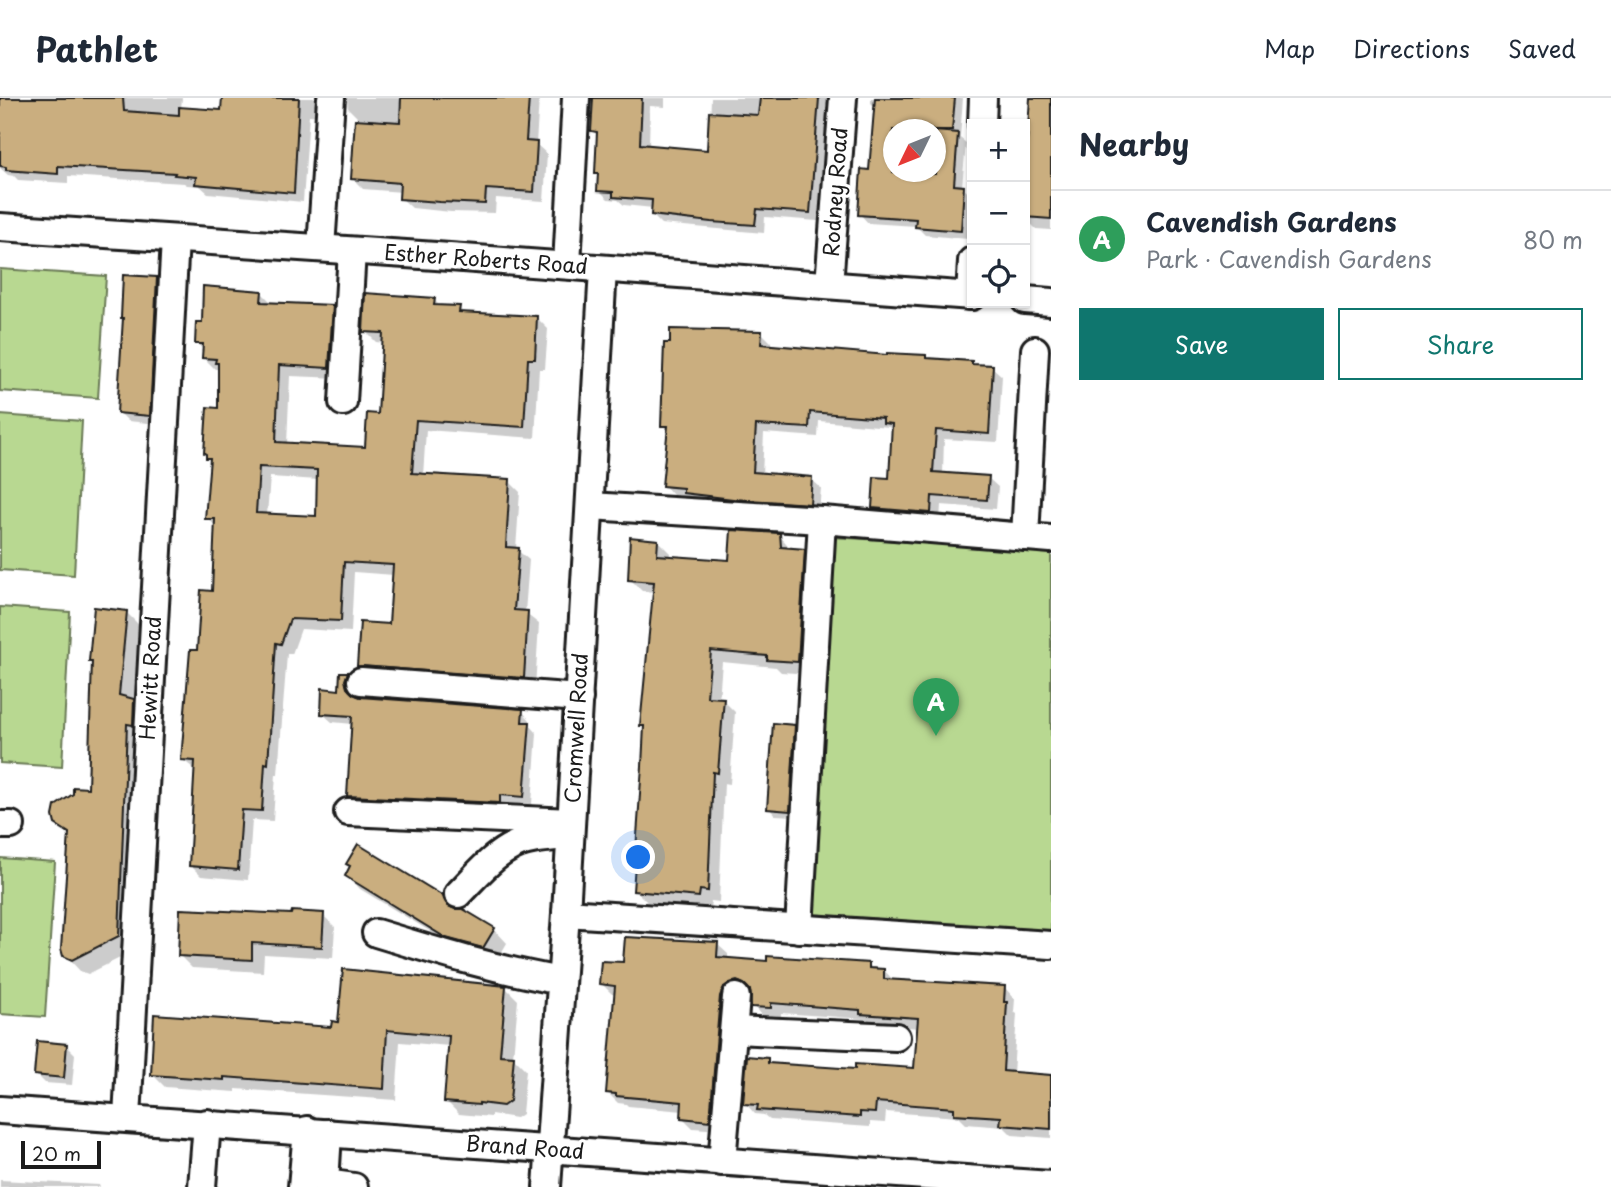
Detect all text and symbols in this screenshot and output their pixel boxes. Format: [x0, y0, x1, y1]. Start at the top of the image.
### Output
text: Pathlet [35, 23, 158, 73]
text: Map [1264, 30, 1315, 66]
text: Directions [1353, 30, 1470, 66]
text: Saved [1508, 30, 1576, 66]
north arrow [883, 119, 946, 182]
map controls [967, 119, 1030, 308]
button: + [967, 119, 1030, 182]
text: Nearby [1079, 121, 1189, 166]
street label: Rodney Road [814, 126, 854, 258]
button: − [967, 182, 1030, 245]
text: Cavendish Gardens [1146, 202, 1397, 241]
text: A [1093, 222, 1111, 257]
text: 80 m [1523, 222, 1583, 257]
street label: Esther Roberts Road [383, 235, 589, 281]
text: Park · Cavendish Gardens [1146, 241, 1432, 276]
button: locate [967, 245, 1030, 308]
button: Save [1079, 308, 1324, 380]
button: Share [1338, 308, 1583, 380]
street label: Hewitt Road [130, 615, 168, 741]
street label: Cromwell Road [555, 652, 595, 804]
pin: A [913, 678, 959, 736]
your location [621, 840, 655, 874]
street label: Brand Road [465, 1126, 585, 1166]
scale bar [21, 1138, 102, 1170]
text: 20 m [32, 1139, 81, 1167]

